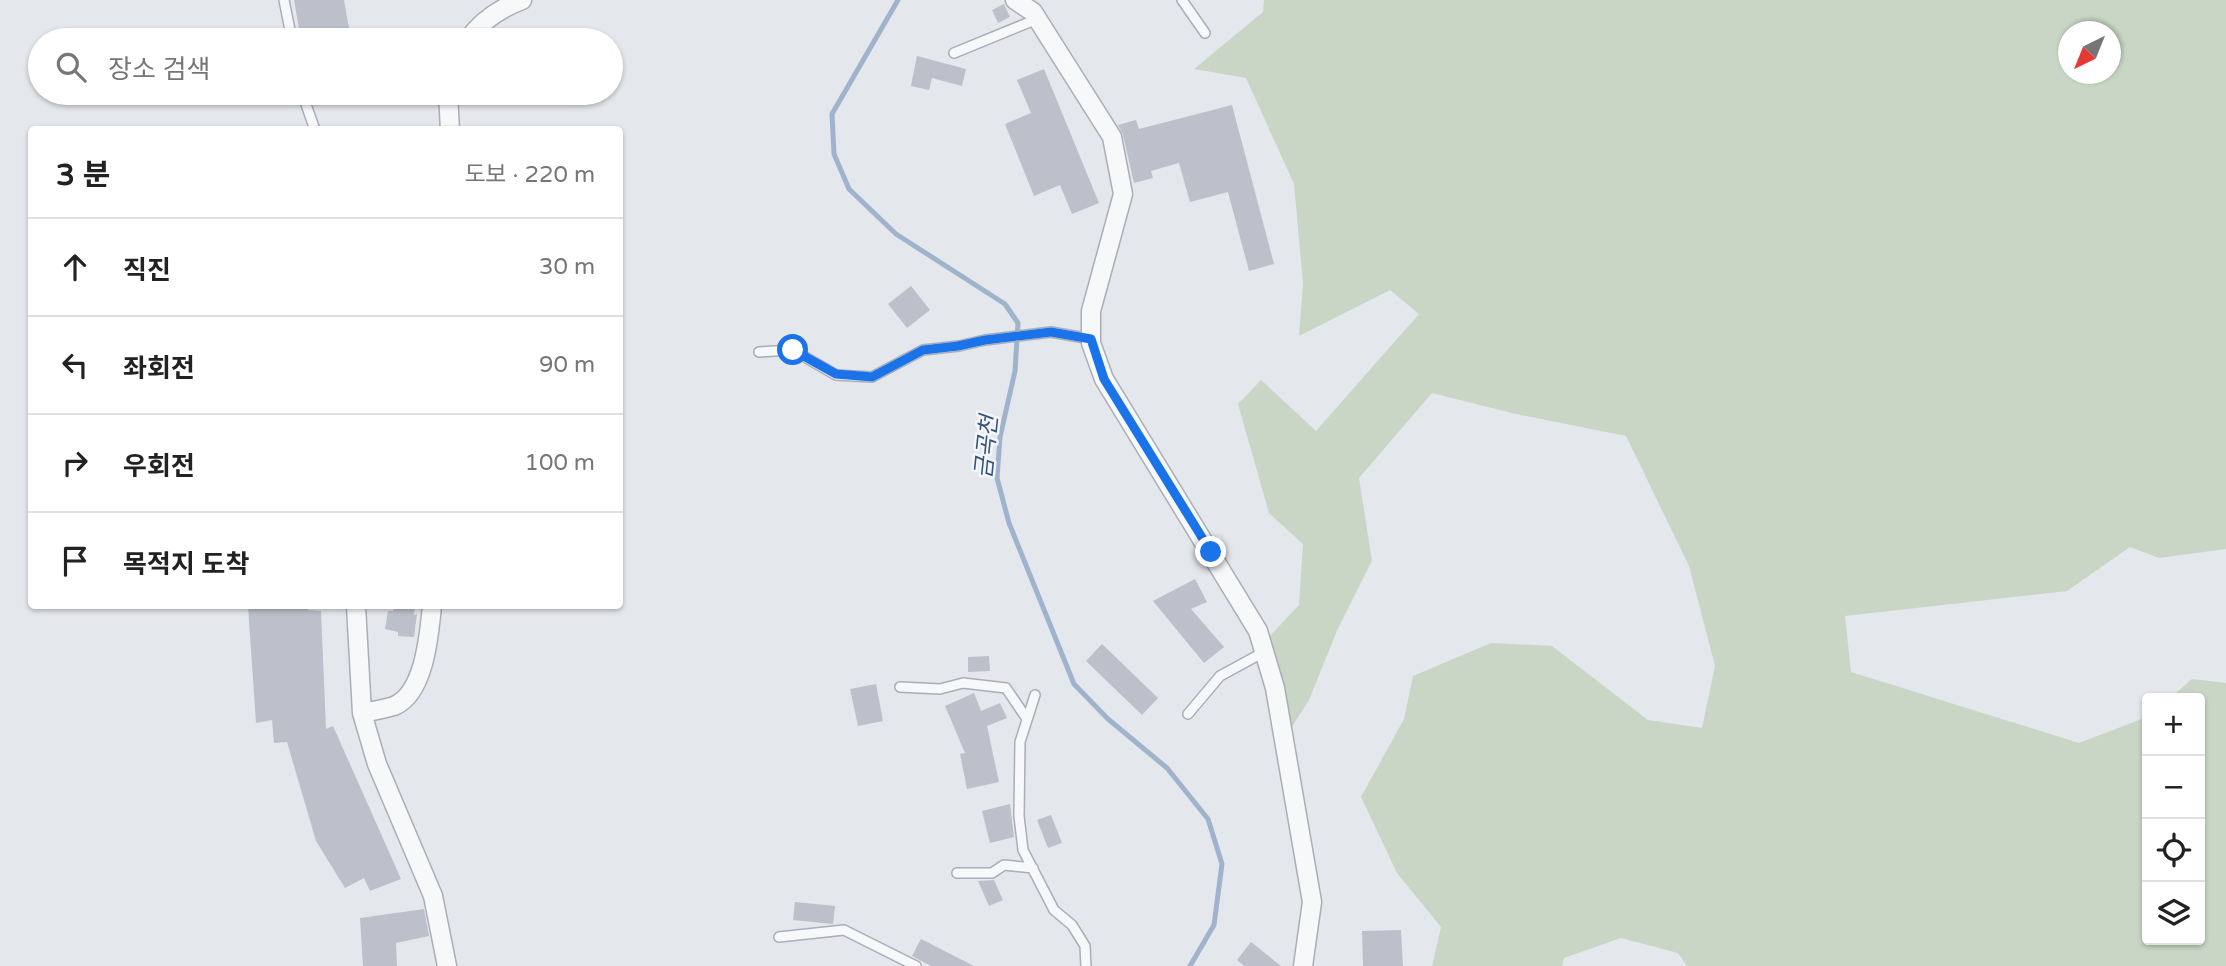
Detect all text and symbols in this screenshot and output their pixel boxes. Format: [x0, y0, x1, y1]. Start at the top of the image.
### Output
north arrow [2058, 21, 2121, 84]
search box [28, 28, 623, 105]
icon: search [52, 48, 90, 86]
text: 장소 검색 [108, 54, 210, 85]
text: 3 분 [56, 157, 110, 194]
text: 도보 · 220 m [464, 161, 595, 189]
icon: ahead [56, 248, 94, 286]
text: 30 m [539, 253, 595, 281]
text: 직진 [123, 255, 171, 286]
route start [777, 334, 808, 365]
icon: left [56, 346, 94, 384]
text: 90 m [539, 351, 595, 379]
text: 좌회전 [123, 353, 195, 384]
water label: 금곡천 [970, 411, 1005, 480]
icon: right [56, 444, 94, 482]
text: 100 m [525, 449, 595, 477]
text: 우회전 [123, 451, 195, 482]
route end [1195, 536, 1226, 567]
icon: arrive [56, 542, 94, 580]
text: 목적지 도착 [123, 549, 249, 580]
map controls [2142, 693, 2205, 945]
button: + [2142, 693, 2205, 756]
button: − [2142, 756, 2205, 819]
button: locate [2142, 819, 2205, 882]
button: layers [2142, 882, 2205, 945]

